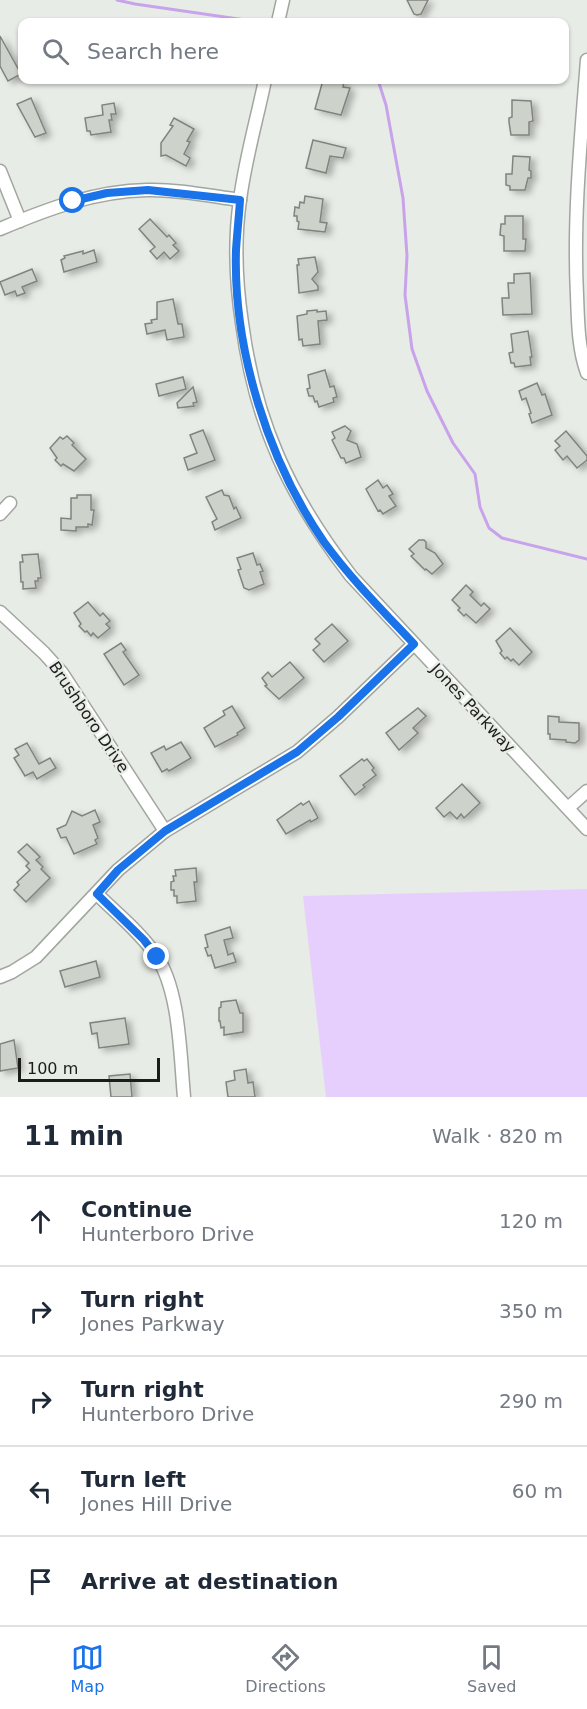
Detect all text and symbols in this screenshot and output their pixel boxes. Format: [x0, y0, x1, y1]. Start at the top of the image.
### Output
search box [18, 18, 569, 84]
icon: search [39, 35, 72, 68]
text: Search here [87, 39, 219, 64]
route start [59, 187, 85, 213]
street label: Brushboro Drive [45, 658, 133, 776]
street label: Jones Parkway [426, 659, 519, 756]
route end [143, 943, 169, 969]
scale bar [18, 1055, 160, 1082]
text: 100 m [27, 1059, 78, 1078]
text: 11 min [24, 1121, 124, 1151]
text: Walk · 820 m [432, 1124, 563, 1148]
text: Continue [81, 1197, 192, 1222]
icon: ahead [24, 1205, 57, 1238]
text: 120 m [499, 1209, 563, 1233]
text: Hunterboro Drive [81, 1222, 254, 1246]
text: Turn right [81, 1287, 204, 1312]
icon: right [24, 1295, 57, 1328]
text: 350 m [499, 1299, 563, 1323]
text: Jones Parkway [81, 1312, 225, 1336]
text: Turn right [81, 1377, 204, 1402]
icon: right [24, 1385, 57, 1418]
text: 290 m [499, 1389, 563, 1413]
text: Hunterboro Drive [81, 1402, 254, 1426]
text: Turn left [81, 1467, 186, 1492]
icon: left [24, 1475, 57, 1508]
text: 60 m [512, 1479, 563, 1503]
text: Jones Hill Drive [81, 1492, 232, 1516]
icon: arrive [24, 1565, 57, 1598]
text: Arrive at destination [81, 1569, 338, 1594]
tab: Map [71, 1641, 104, 1696]
tab: Directions [245, 1641, 326, 1696]
tab: Saved [467, 1641, 516, 1696]

